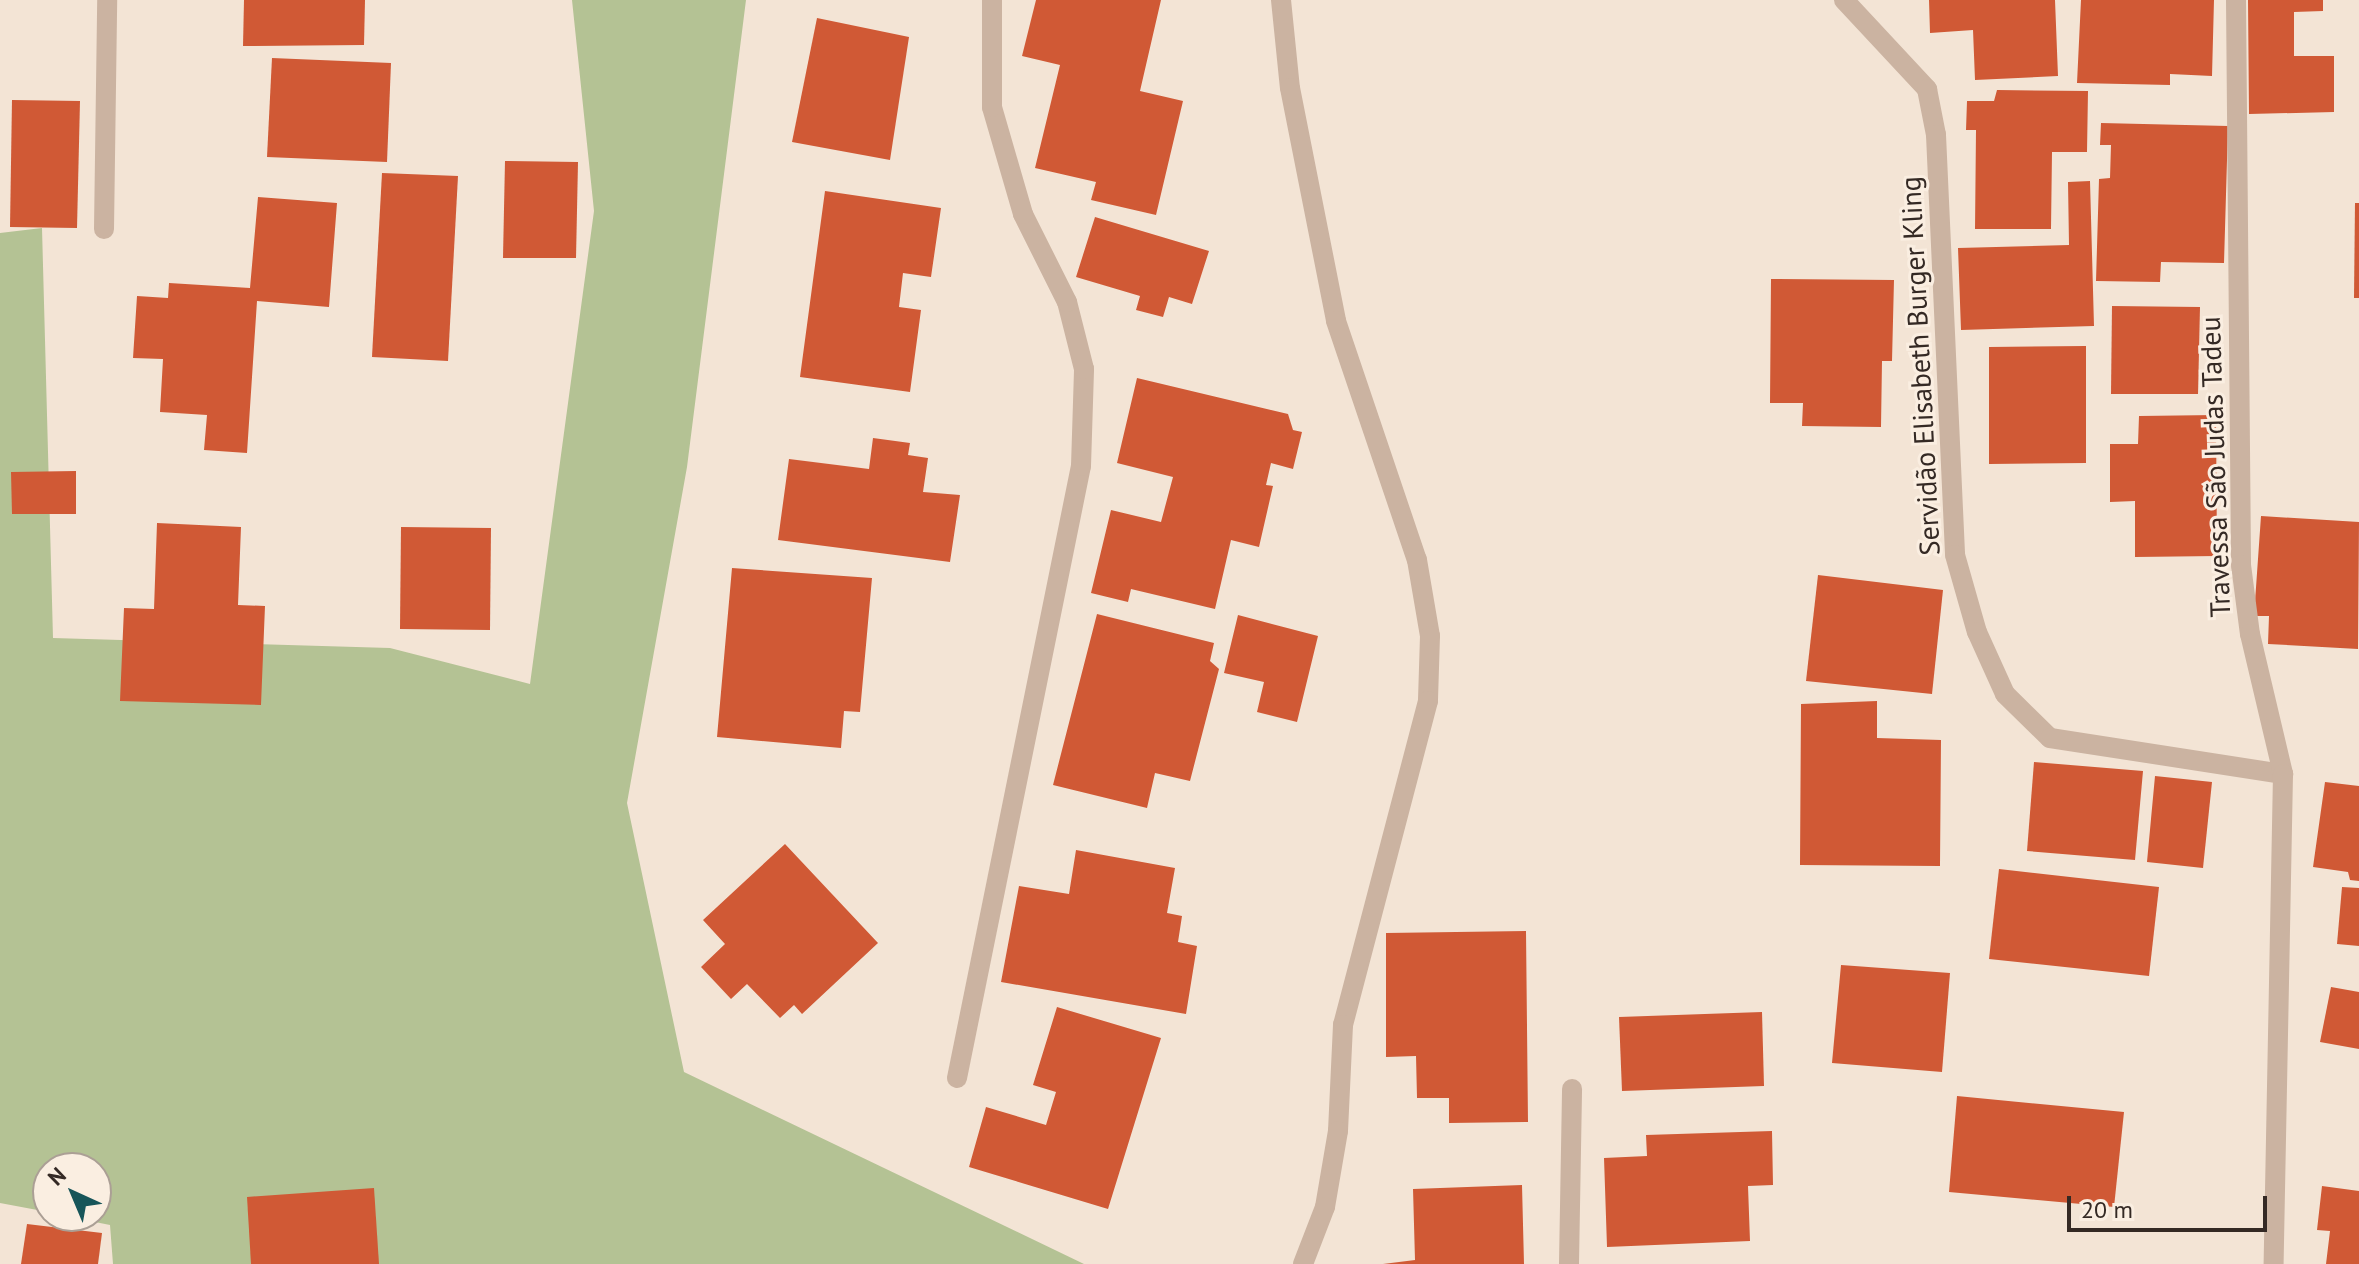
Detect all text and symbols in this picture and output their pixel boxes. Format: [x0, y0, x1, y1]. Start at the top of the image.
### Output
street label: Servidão Elisabeth Burger Kling [1893, 176, 1947, 556]
street label: Travessa São Judas Tadeu [2193, 316, 2237, 618]
north arrow [32, 1152, 112, 1232]
text: N [42, 1161, 72, 1191]
scale bar [2071, 1180, 2271, 1230]
text: 20 m [2081, 1194, 2133, 1225]

